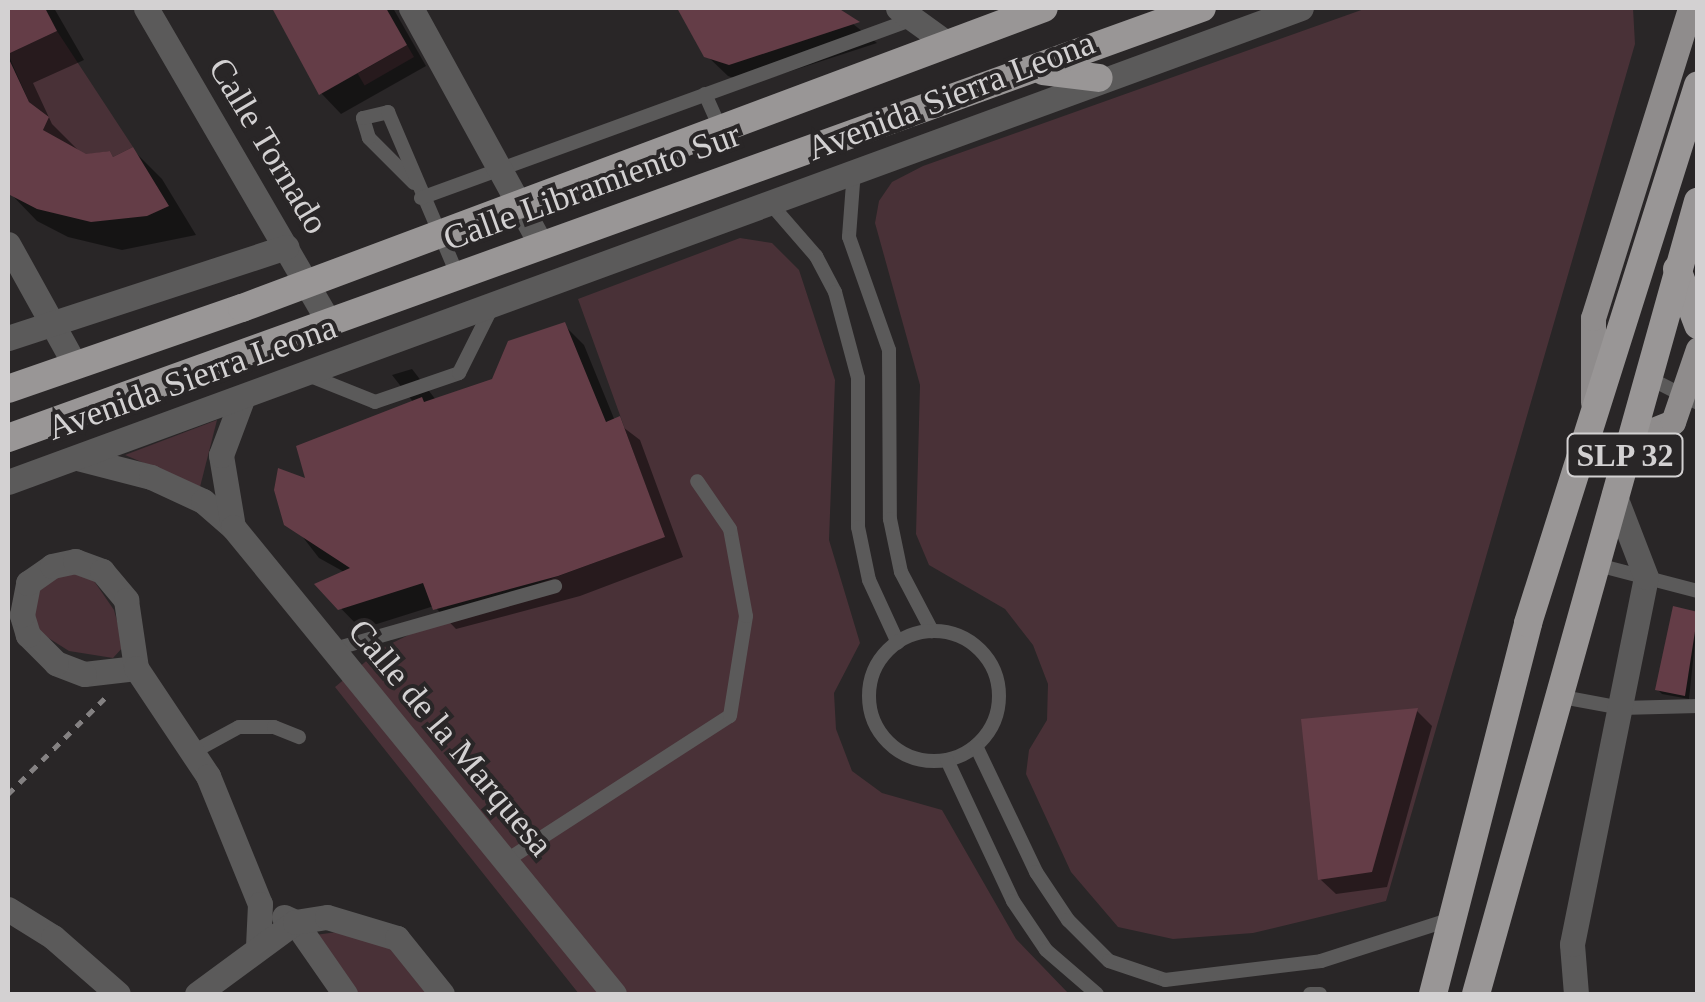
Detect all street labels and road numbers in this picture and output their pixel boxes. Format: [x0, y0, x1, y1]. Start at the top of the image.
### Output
street label: Avenida Sierra Leona [801, 22, 1101, 170]
street label: Calle Tornado [199, 50, 337, 242]
street label: Calle Libramiento Sur [438, 114, 746, 260]
street label: Avenida Sierra Leona [42, 306, 342, 450]
road number: SLP 32 [1565, 428, 1685, 482]
street label: Calle de la Marquesa [339, 611, 561, 865]

